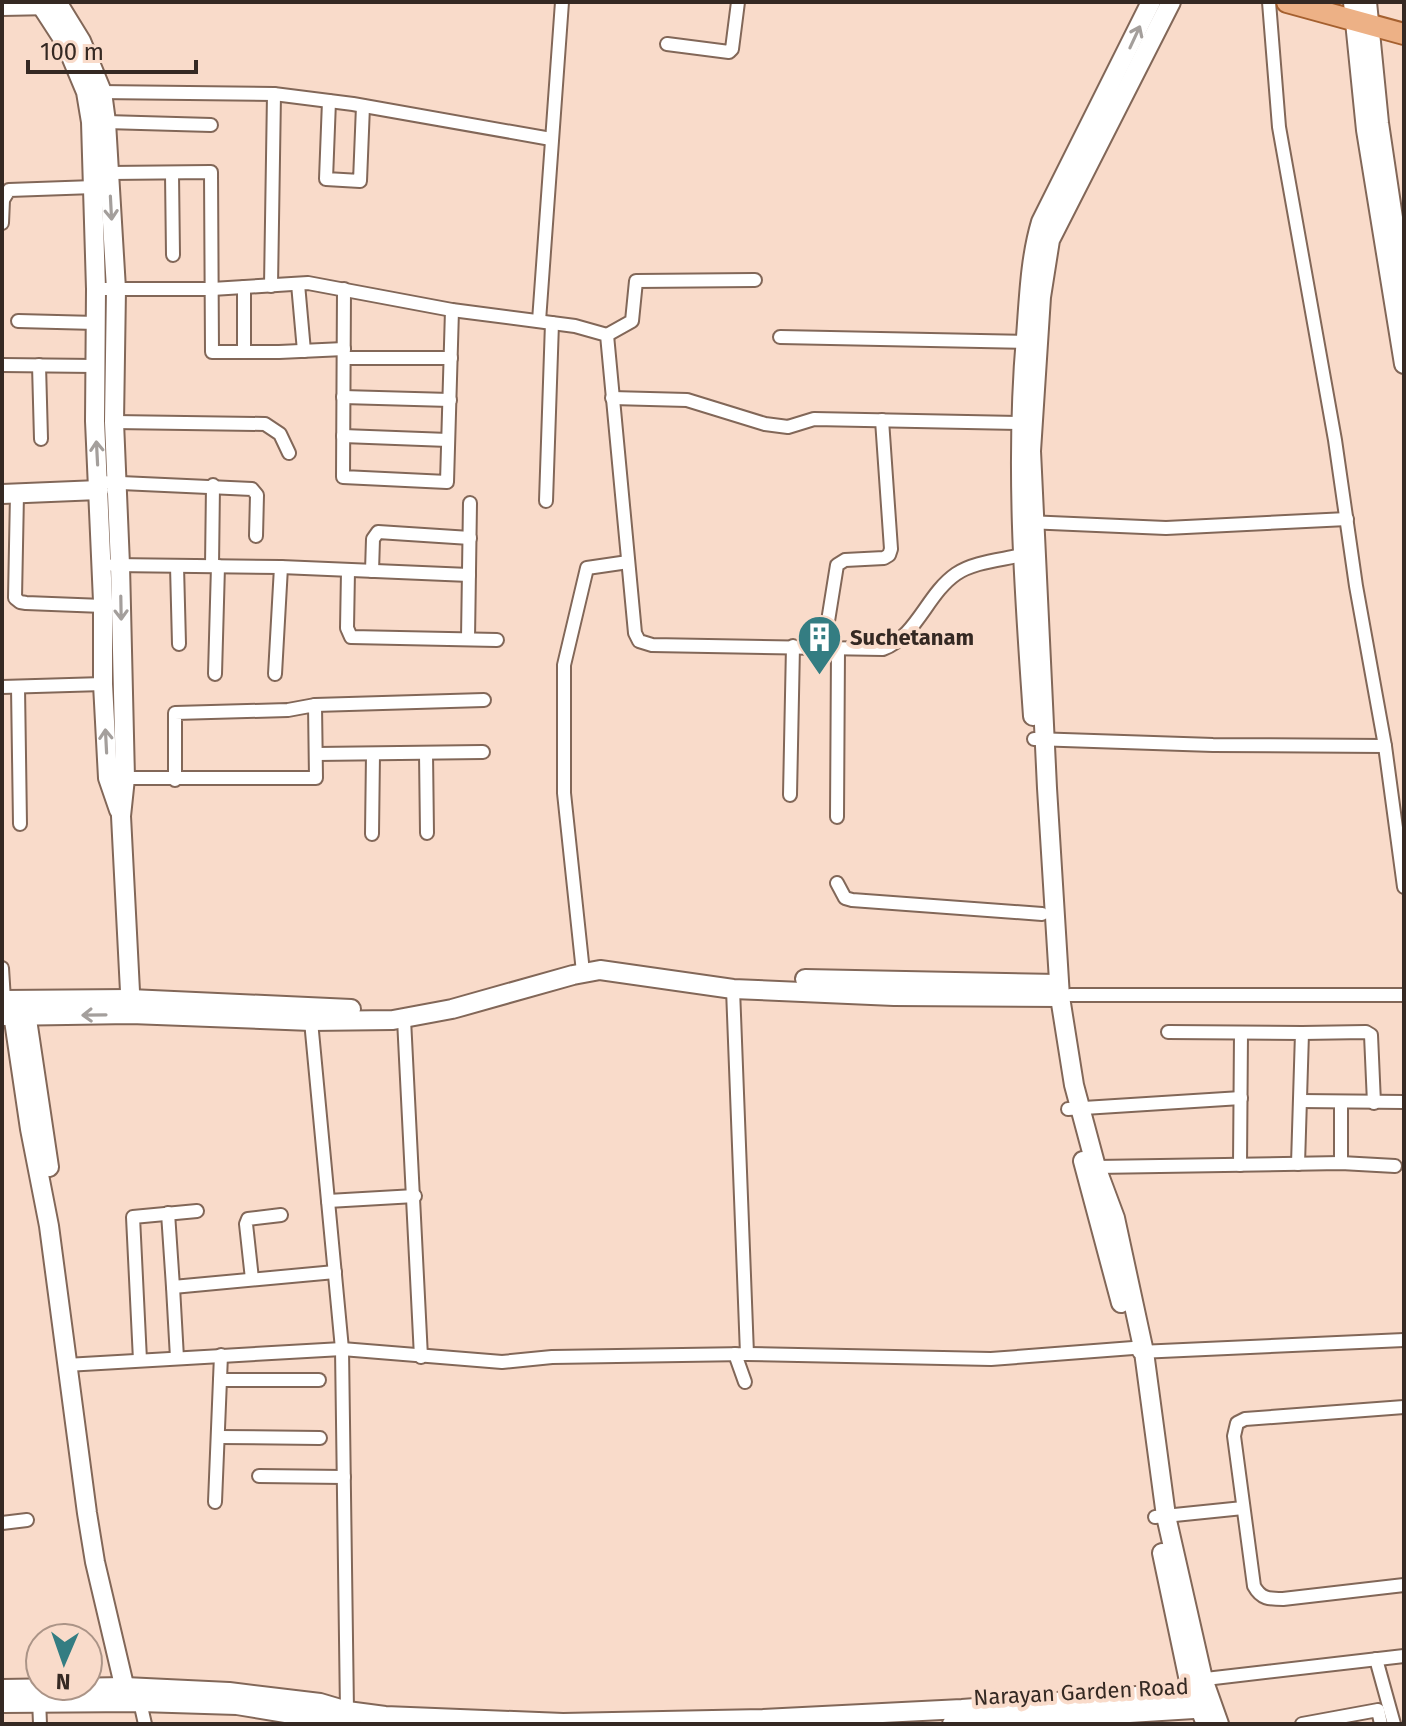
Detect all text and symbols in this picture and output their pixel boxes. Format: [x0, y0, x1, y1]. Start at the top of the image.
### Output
scale bar [28, 24, 196, 74]
one-way arrow [1128, 26, 1143, 50]
text: 100 m [40, 38, 104, 66]
one-way arrow [104, 194, 119, 221]
one-way arrow [89, 440, 104, 467]
one-way arrow [114, 594, 129, 621]
building icon: Suchetanam [795, 613, 843, 676]
place label: Suchetanam [850, 624, 974, 651]
one-way arrow [98, 728, 113, 755]
one-way arrow [81, 1007, 108, 1022]
north arrow [24, 1622, 104, 1702]
text: N [56, 1668, 71, 1695]
street label: Narayan Garden Road [973, 1673, 1189, 1711]

